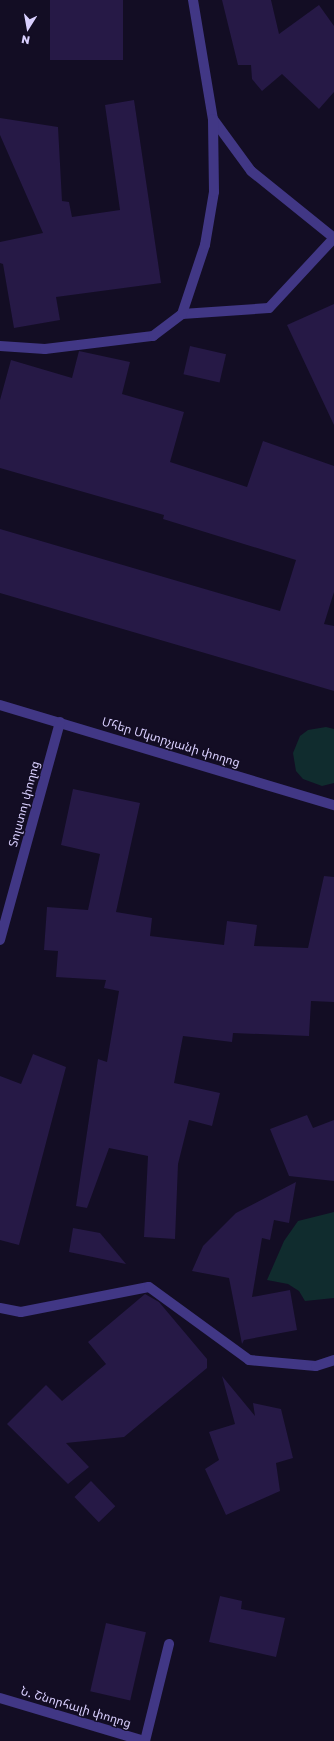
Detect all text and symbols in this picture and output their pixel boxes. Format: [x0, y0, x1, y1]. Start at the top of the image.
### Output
north arrow [8, 8, 48, 48]
text: N [20, 33, 31, 47]
street label: Մհեր Մկտրչյանի փողոց [100, 714, 242, 770]
street label: Տոլստոյ փողոց [6, 759, 42, 849]
street label: Ն. Շնորհալի փողոց [19, 1683, 133, 1731]

